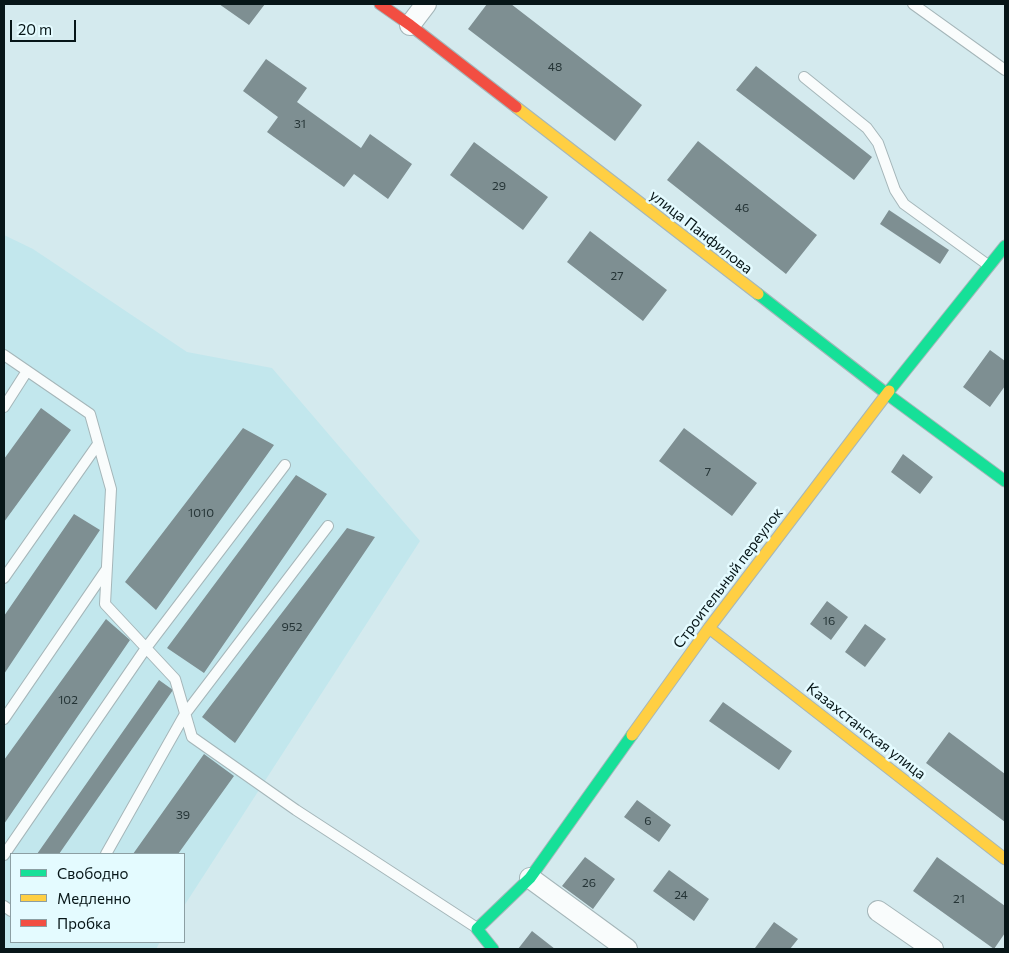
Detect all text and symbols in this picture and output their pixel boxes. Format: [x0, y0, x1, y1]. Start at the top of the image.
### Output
scale bar [12, 10, 79, 42]
text: 20 m [18, 20, 52, 38]
house number: 48 [548, 60, 562, 74]
house number: 31 [294, 117, 306, 131]
house number: 29 [492, 179, 506, 193]
street label: улица Панфилова [646, 186, 756, 278]
house number: 46 [735, 201, 749, 215]
house number: 27 [611, 269, 623, 283]
house number: 7 [705, 465, 711, 479]
street label: Строительный переулок [669, 504, 787, 652]
house number: 1010 [188, 506, 214, 520]
house number: 16 [823, 614, 835, 628]
house number: 952 [282, 620, 302, 634]
street label: Казахстанская улица [803, 679, 929, 783]
house number: 102 [58, 693, 78, 707]
house number: 39 [176, 808, 190, 822]
house number: 6 [644, 814, 652, 828]
legend [10, 853, 185, 943]
text: Свободно [57, 864, 128, 882]
house number: 26 [582, 876, 596, 890]
house number: 24 [674, 888, 688, 902]
text: Медленно [57, 889, 131, 907]
house number: 21 [953, 892, 965, 906]
text: Пробка [57, 914, 111, 932]

